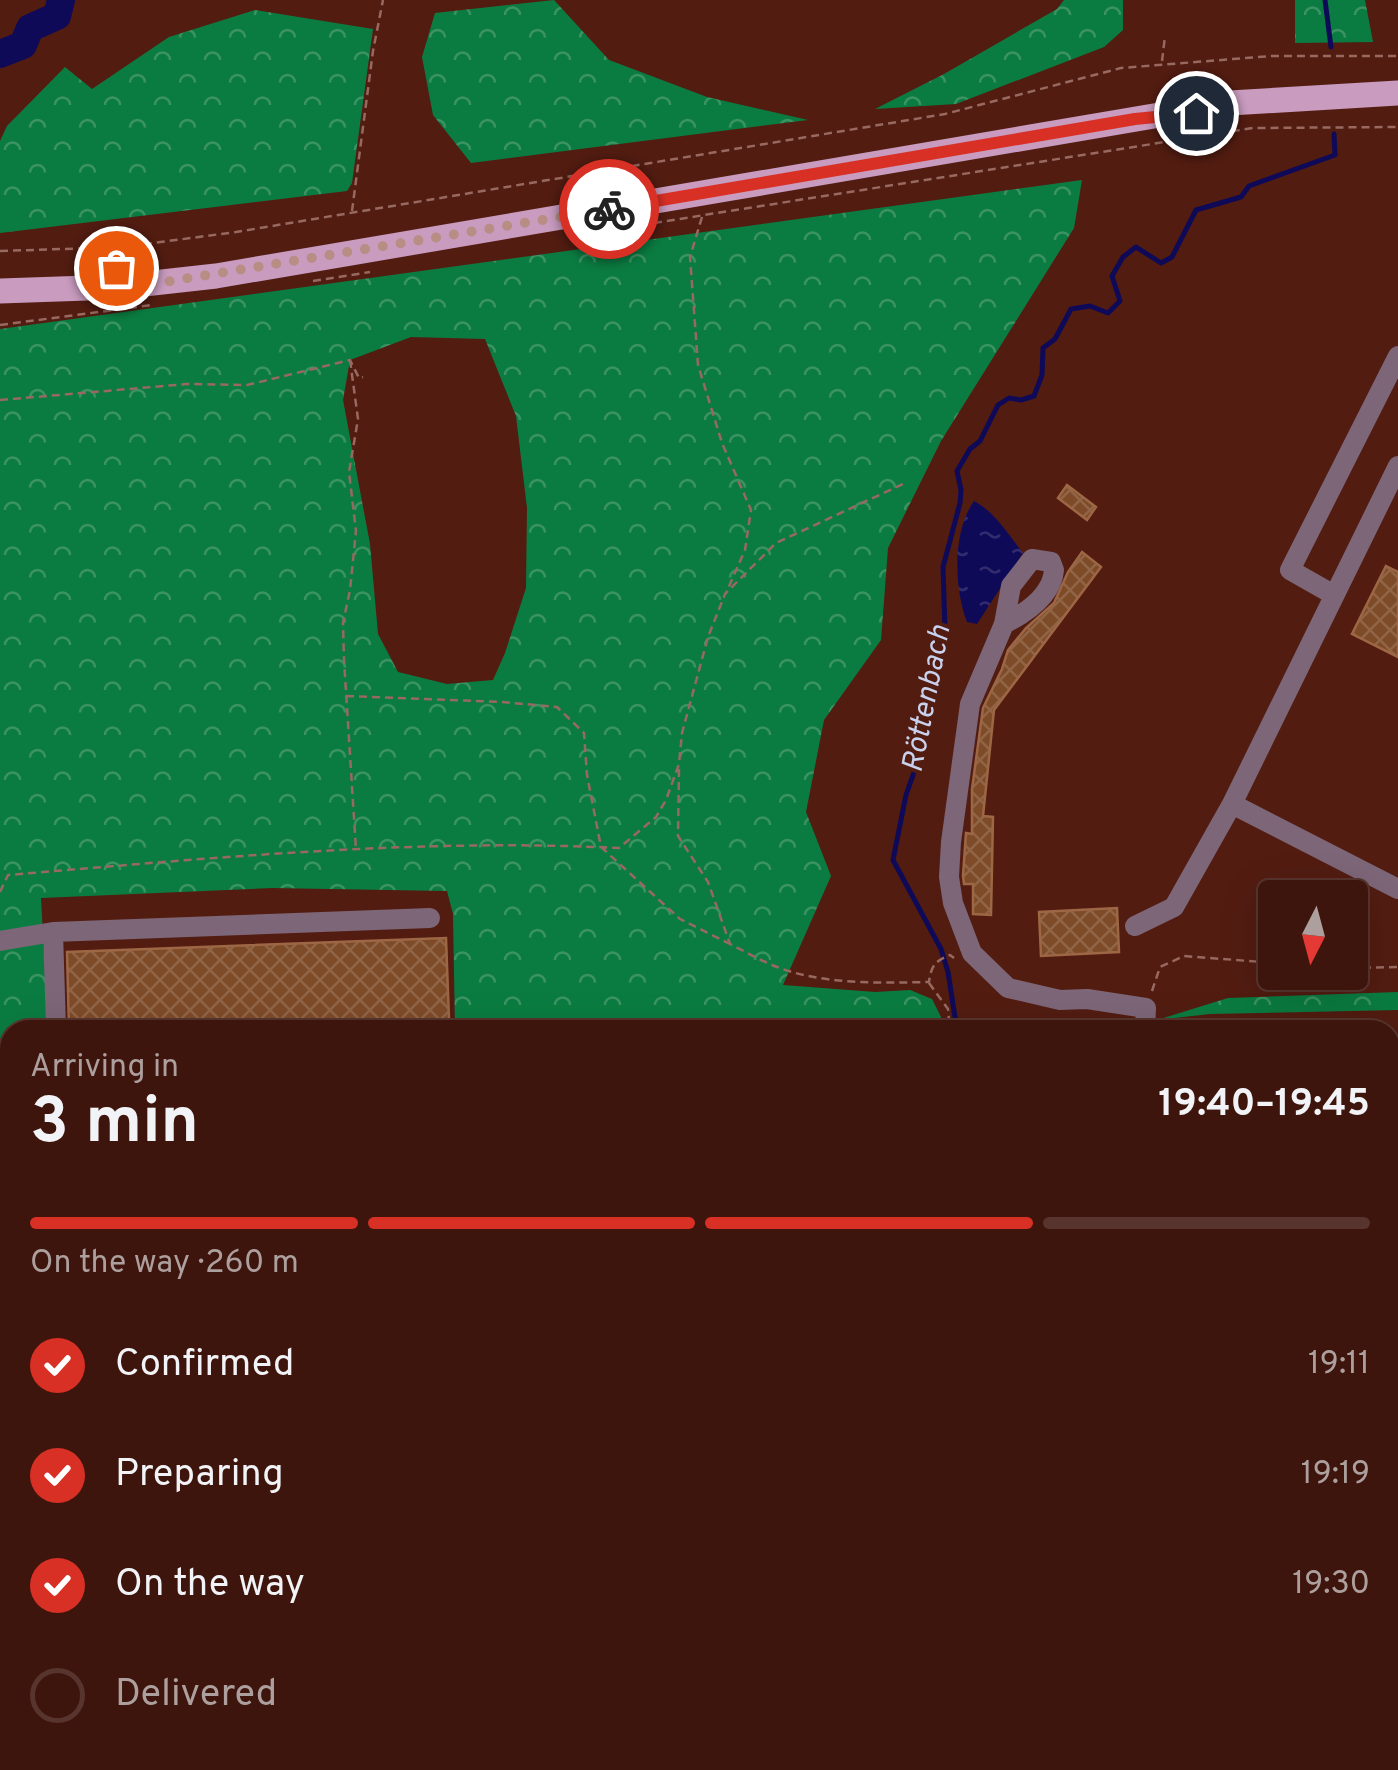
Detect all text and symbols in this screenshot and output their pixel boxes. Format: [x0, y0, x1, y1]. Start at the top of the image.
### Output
pin [1154, 71, 1239, 156]
icon: home [1169, 86, 1224, 141]
courier [559, 159, 659, 259]
icon: bike [582, 182, 637, 237]
pin [74, 226, 159, 311]
icon: bag [89, 241, 144, 296]
water label: Röttenbach [896, 622, 960, 776]
north arrow [1258, 880, 1368, 990]
map controls [1258, 880, 1368, 990]
text: Arriving in [30, 1048, 179, 1088]
text: 19:40–19:45 [1158, 1081, 1370, 1130]
text: 3 min [30, 1084, 199, 1166]
text: On the way · 260 m [30, 1244, 299, 1284]
icon: check [30, 1338, 85, 1393]
text: Confirmed [115, 1341, 294, 1390]
text: 19:11 [1308, 1345, 1370, 1385]
icon: check [30, 1448, 85, 1503]
text: Preparing [115, 1451, 284, 1500]
text: 19:19 [1301, 1455, 1370, 1495]
icon: check [30, 1558, 85, 1613]
text: On the way [115, 1561, 305, 1610]
text: 19:30 [1292, 1565, 1370, 1605]
text: Delivered [115, 1671, 277, 1720]

